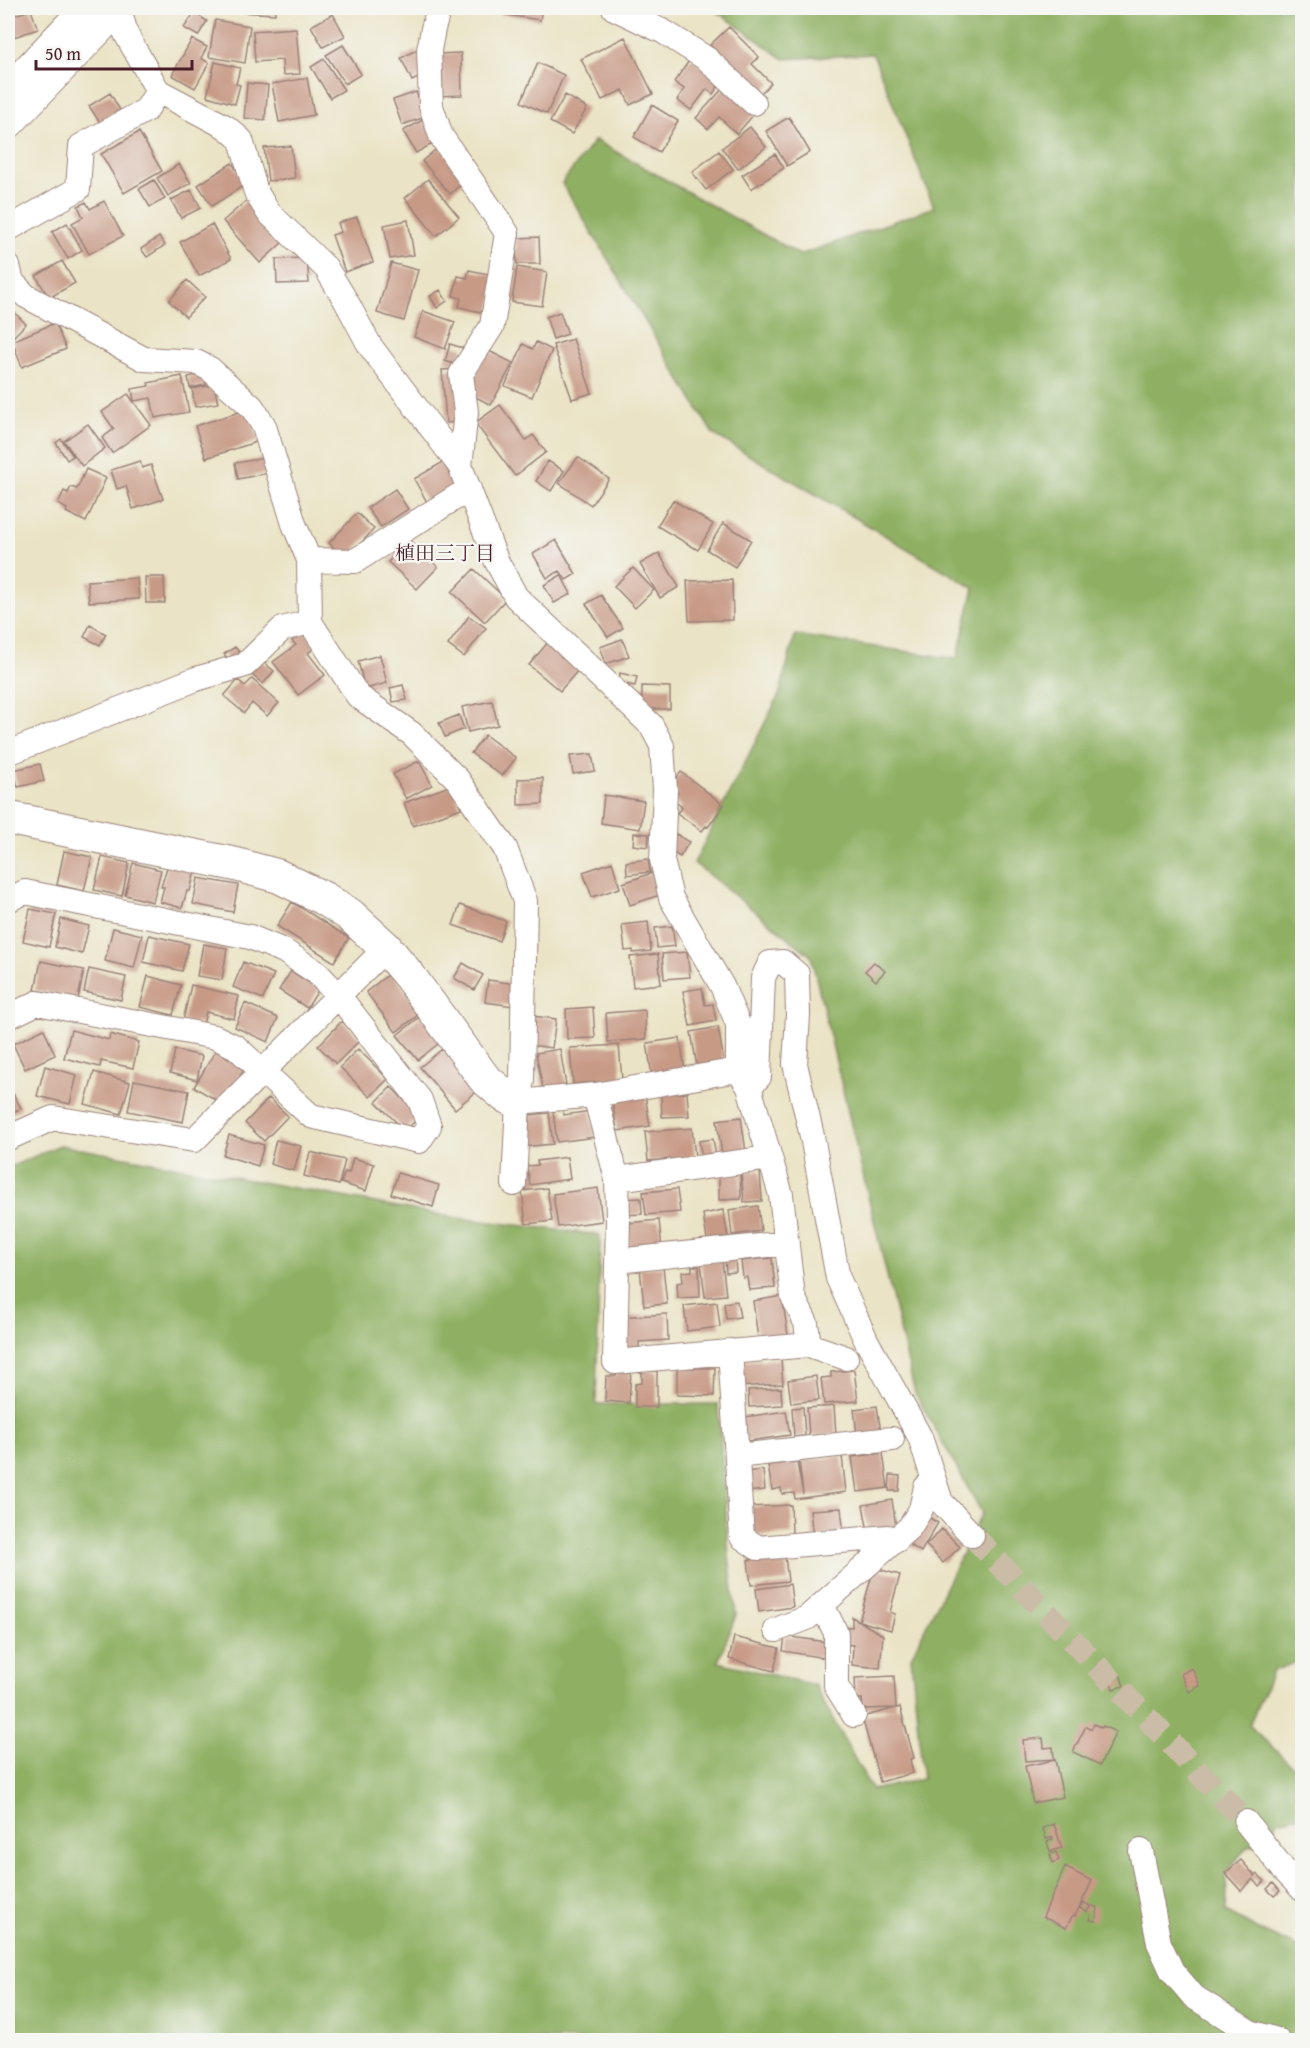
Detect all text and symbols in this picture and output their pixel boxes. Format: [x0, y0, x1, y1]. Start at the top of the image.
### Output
scale bar [36, 33, 192, 71]
text: 50 m [45, 40, 81, 67]
district label: 植田三丁目 [395, 538, 495, 567]

